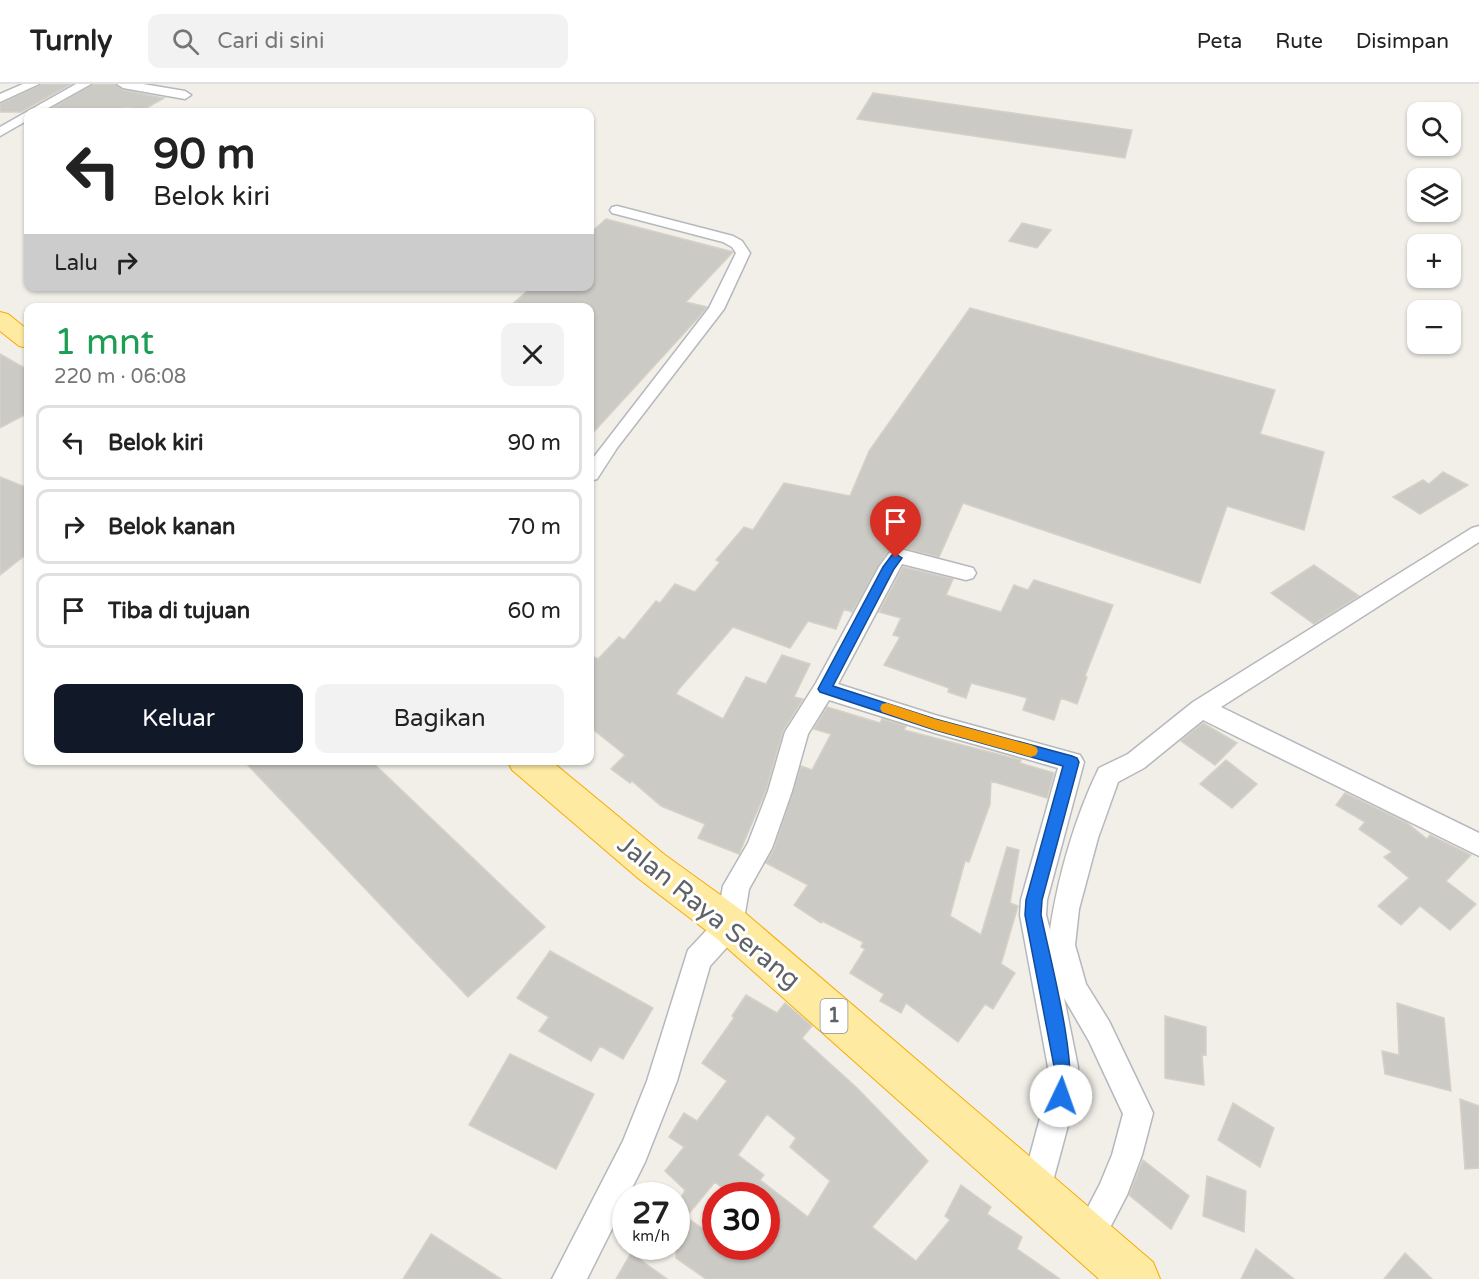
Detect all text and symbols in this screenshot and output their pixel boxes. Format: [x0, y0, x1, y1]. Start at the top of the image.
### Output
search box [148, 14, 568, 68]
text: Turnly [30, 24, 112, 58]
icon: search [169, 25, 202, 58]
text: Cari di sini [217, 28, 325, 54]
text: Peta [1197, 29, 1242, 54]
text: Rute [1275, 29, 1323, 54]
text: Disimpan [1356, 29, 1449, 54]
map controls [1407, 102, 1461, 354]
button: search [1407, 102, 1461, 156]
text: 90 m [153, 129, 255, 180]
icon: left [54, 132, 132, 210]
button: layers [1407, 168, 1461, 222]
text: Belok kiri [153, 180, 270, 213]
button: + [1407, 234, 1461, 288]
icon: right [110, 246, 143, 279]
text: Lalu [54, 250, 98, 276]
button: − [1407, 300, 1461, 354]
text: 1 mnt [54, 321, 154, 364]
button: close [501, 323, 564, 386]
text: 220 m · 06:08 [54, 365, 186, 389]
icon: left [57, 426, 90, 459]
text: Belok kiri [108, 430, 204, 456]
text: 90 m [507, 430, 561, 456]
pin [870, 496, 921, 558]
icon: arrive [879, 505, 912, 538]
icon: right [57, 510, 90, 543]
text: Belok kanan [108, 514, 235, 540]
text: 70 m [507, 514, 561, 540]
icon: arrive [57, 594, 90, 627]
text: Tiba di tujuan [108, 598, 250, 624]
text: 60 m [507, 598, 561, 624]
button: Keluar [54, 684, 303, 753]
button: Bagikan [315, 684, 564, 753]
street label: Jalan Raya Serang [611, 829, 807, 995]
road number: 1 [820, 999, 848, 1033]
position arrow [1029, 1064, 1093, 1128]
speed limit sign: 30 [702, 1182, 780, 1260]
text: 27 [632, 1195, 670, 1232]
text: km/h [632, 1227, 670, 1245]

